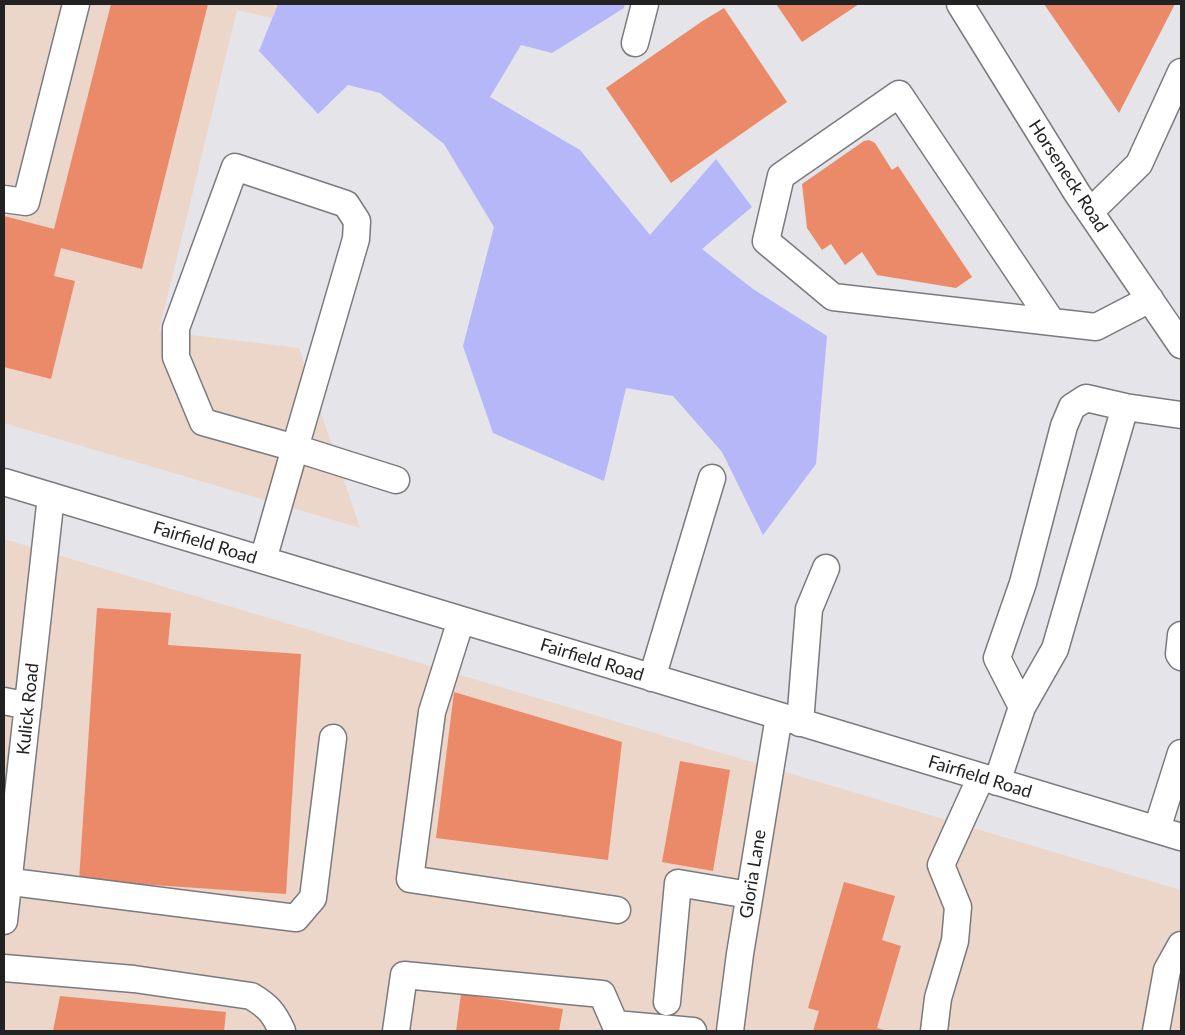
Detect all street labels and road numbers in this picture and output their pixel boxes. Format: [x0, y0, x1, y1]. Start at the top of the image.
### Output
street label: Horseneck Road [1024, 116, 1112, 236]
street label: Fairfield Road [150, 517, 260, 569]
street label: Fairfield Road [537, 634, 647, 686]
street label: Kulick Road [12, 662, 44, 756]
street label: Fairfield Road [925, 751, 1035, 803]
street label: Gloria Lane [735, 828, 771, 920]

